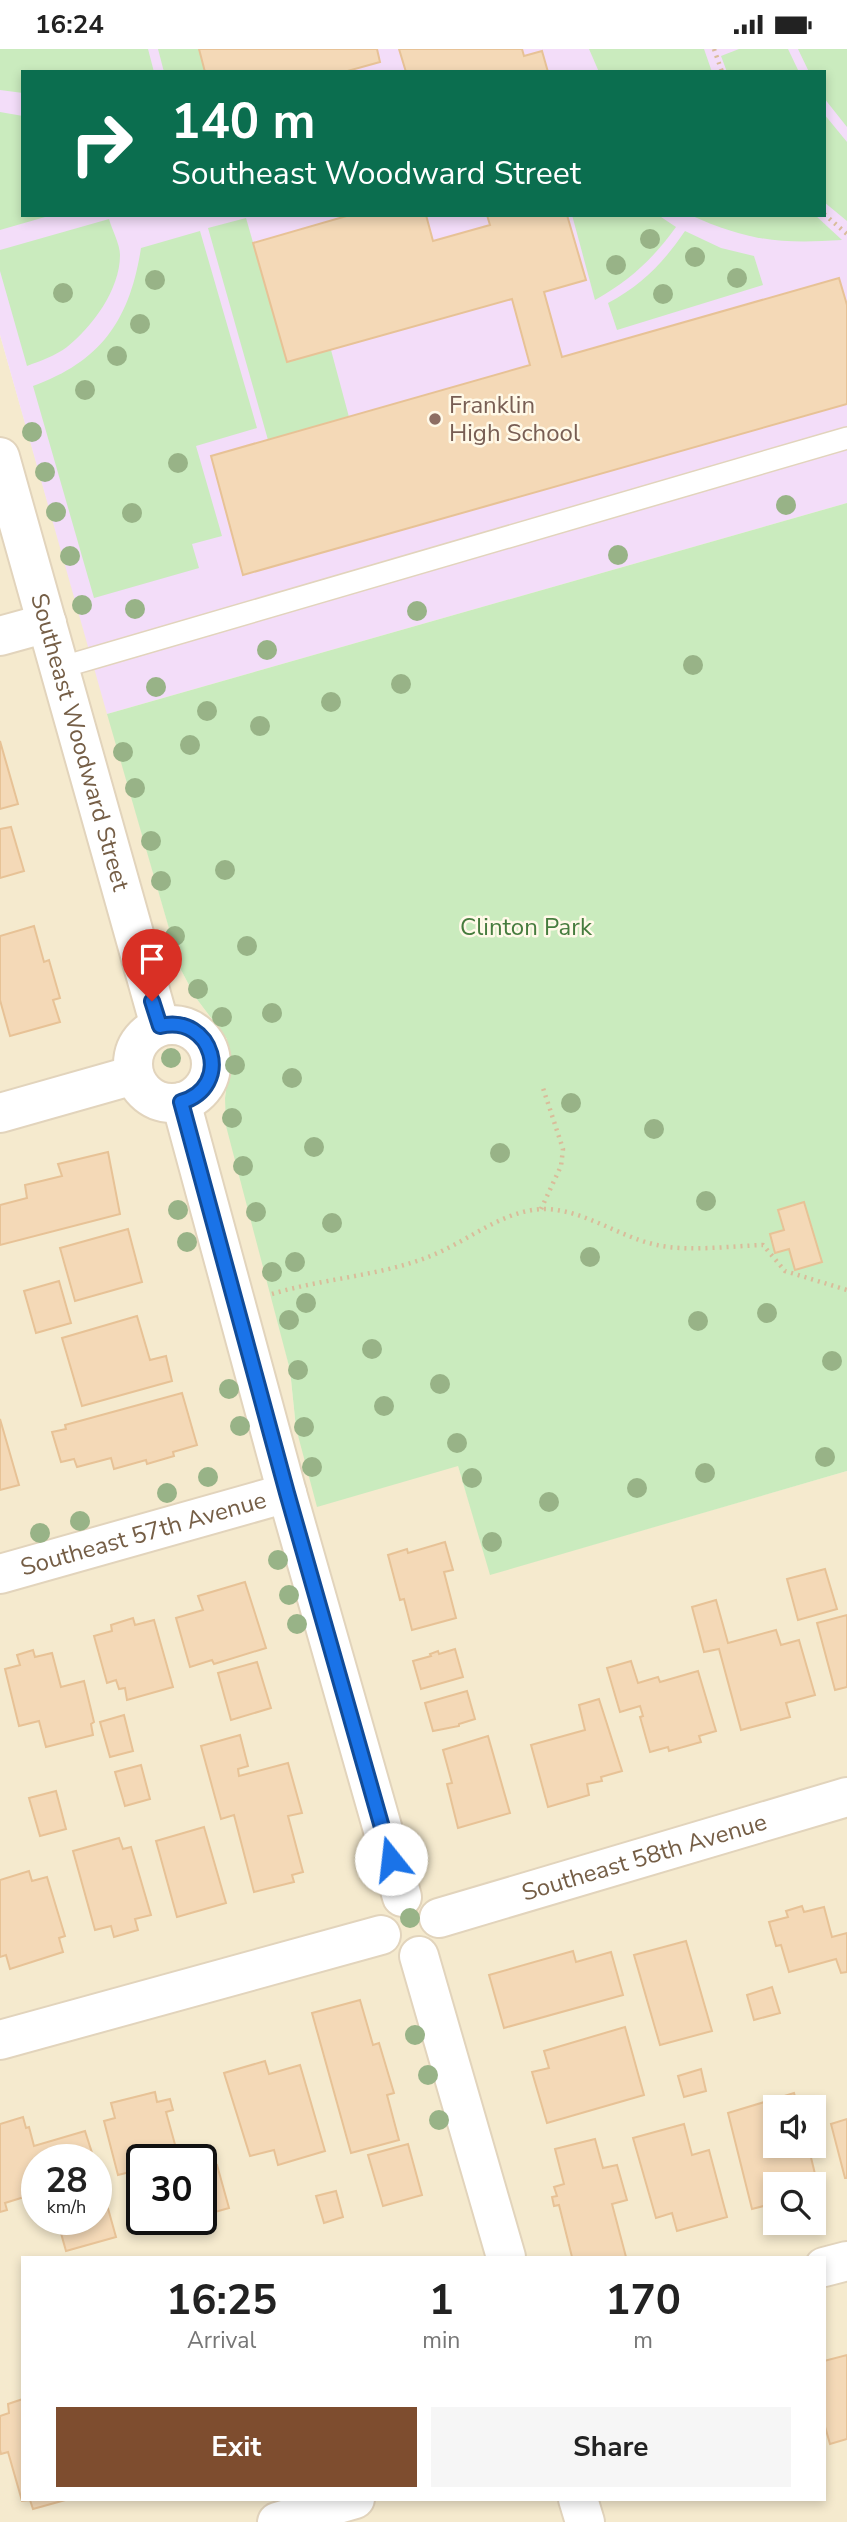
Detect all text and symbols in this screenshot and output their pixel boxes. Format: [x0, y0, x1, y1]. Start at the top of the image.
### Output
text: 16:24 [35, 7, 104, 42]
text: 140 m [171, 88, 315, 155]
icon: right [56, 98, 147, 189]
text: Southeast Woodward Street [171, 152, 581, 195]
place label: Franklin High School [449, 389, 580, 449]
marker: Franklin High School [427, 411, 443, 427]
street label: Southeast Woodward Street [23, 589, 137, 895]
park label: Clinton Park [460, 911, 593, 943]
pin [122, 929, 182, 1001]
icon: arrive [133, 940, 171, 978]
street label: Southeast 57th Avenue [17, 1484, 270, 1583]
street label: Southeast 58th Avenue [518, 1806, 770, 1909]
position arrow [354, 1822, 428, 1896]
map controls [763, 2095, 826, 2235]
button: sound [763, 2095, 826, 2158]
speed limit sign: 30 [126, 2144, 217, 2235]
text: 28 [45, 2157, 88, 2204]
button: search [763, 2172, 826, 2235]
text: km/h [47, 2195, 86, 2219]
text: 16:25 [166, 2272, 277, 2329]
text: 1 [429, 2272, 454, 2329]
text: 170 [605, 2272, 681, 2329]
text: Arrival [187, 2325, 256, 2356]
text: min [422, 2325, 460, 2356]
text: m [633, 2325, 653, 2356]
button: Exit [56, 2407, 417, 2487]
button: Share [431, 2407, 791, 2487]

